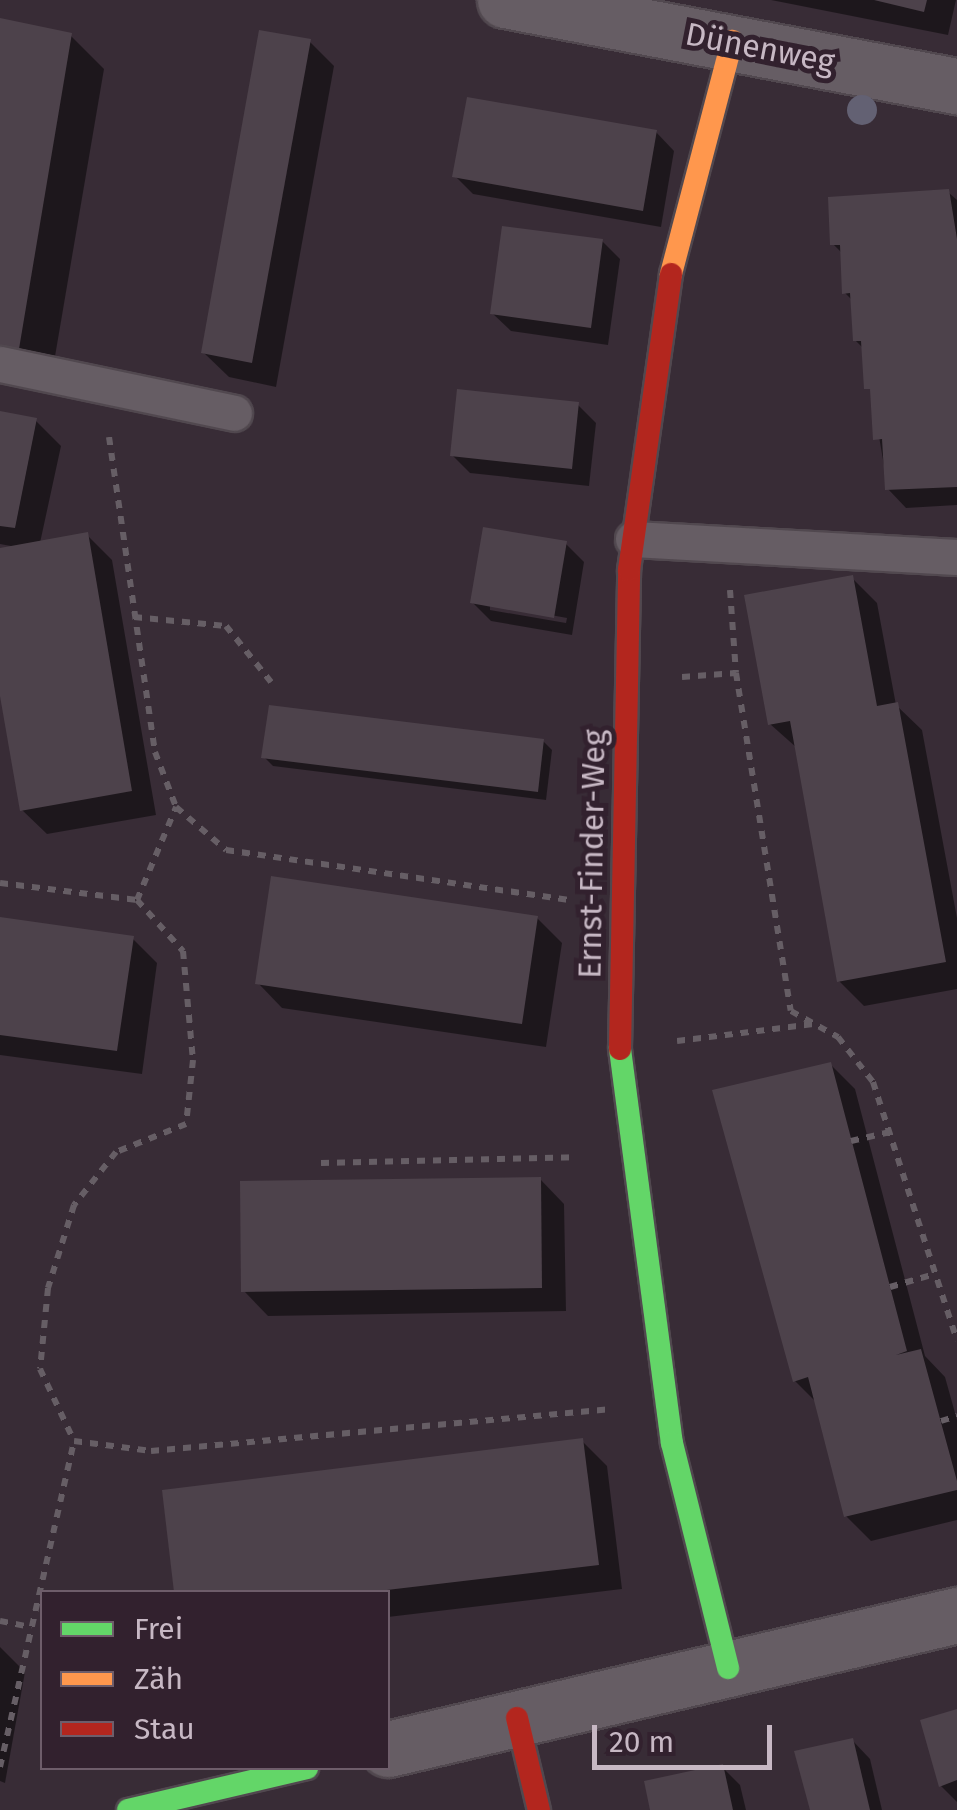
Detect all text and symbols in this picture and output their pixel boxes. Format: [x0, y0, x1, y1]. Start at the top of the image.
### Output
street label: Dünenweg [682, 15, 838, 81]
street label: Ernst-Finder-Weg [571, 729, 613, 979]
legend [40, 1590, 390, 1770]
text: Frei [134, 1611, 183, 1647]
text: Zäh [134, 1661, 183, 1697]
scale bar [597, 1705, 777, 1767]
text: Stau [134, 1711, 195, 1747]
text: 20 m [609, 1724, 674, 1760]

